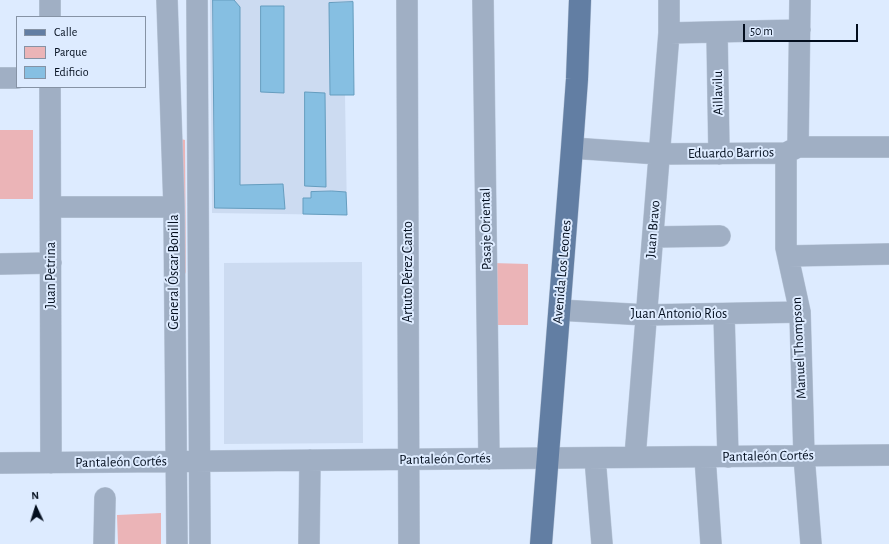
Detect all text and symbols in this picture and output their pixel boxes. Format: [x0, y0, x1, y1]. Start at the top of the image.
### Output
legend [16, 16, 146, 88]
scale bar [745, 16, 860, 42]
text: 50 m [750, 25, 773, 37]
text: Calle [54, 26, 77, 38]
text: Parque [54, 46, 87, 58]
text: Edificio [54, 66, 89, 78]
street label: Aillavilu [709, 71, 727, 115]
street label: Eduardo Barrios [688, 144, 774, 162]
street label: Pasaje Oriental [477, 188, 495, 270]
street label: Juan Bravo [642, 199, 664, 259]
street label: General Óscar Bonilla [166, 214, 182, 330]
street label: Avenida Los Leones [549, 219, 575, 325]
street label: Artuto Pérez Canto [400, 221, 416, 323]
street label: Juan Petrina [43, 242, 59, 308]
street label: Manuel Thompson [788, 297, 810, 399]
street label: Juan Antonio Ríos [631, 306, 727, 322]
street label: Pantaleón Cortés [722, 447, 814, 465]
street label: Pantaleón Cortés [399, 450, 491, 468]
street label: Pantaleón Cortés [75, 453, 167, 471]
north arrow [16, 488, 56, 528]
text: N [31, 490, 39, 501]

